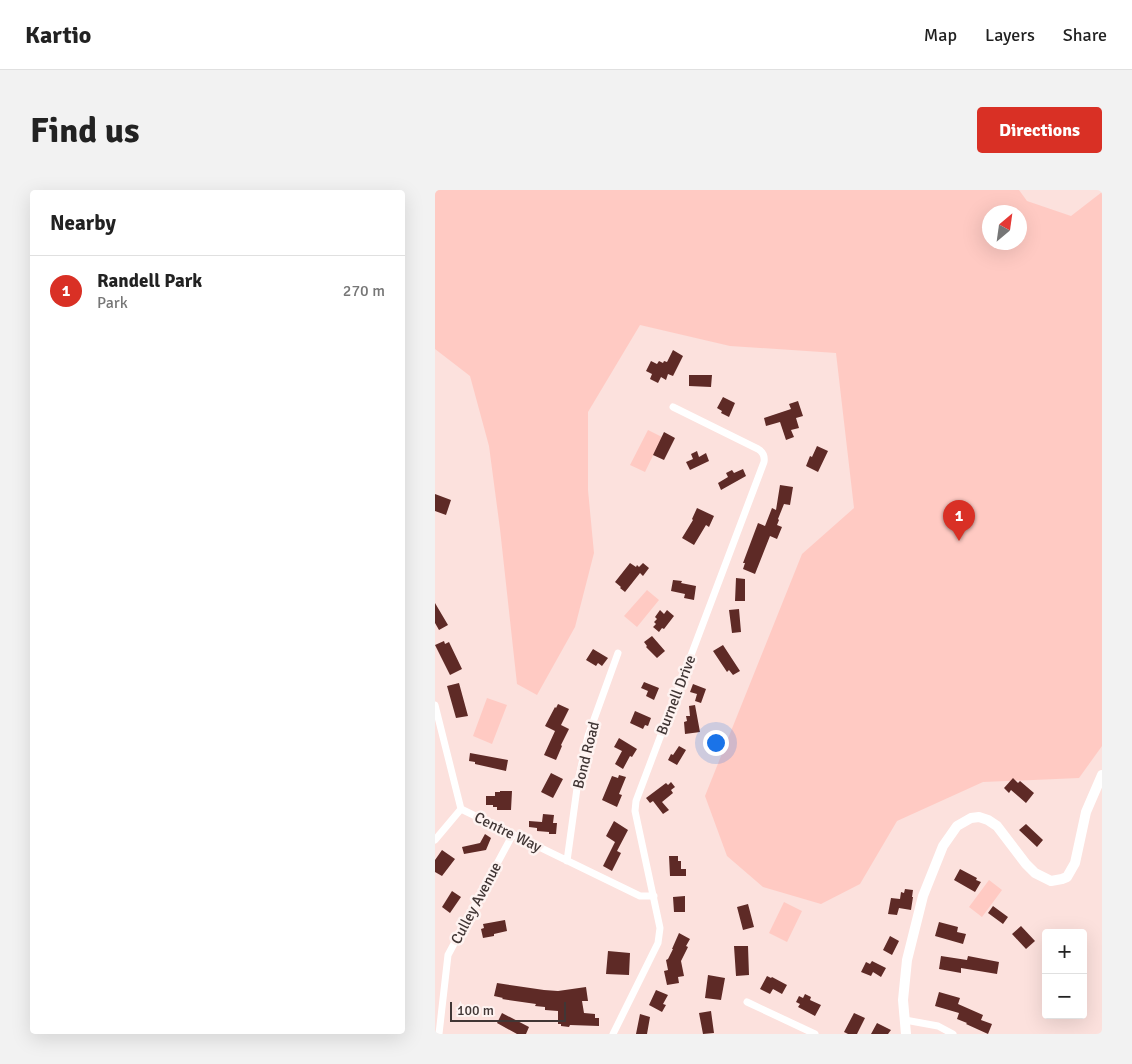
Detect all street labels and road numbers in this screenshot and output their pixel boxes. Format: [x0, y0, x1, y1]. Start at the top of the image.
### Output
street label: Burnell Drive [653, 653, 699, 737]
street label: Bond Road [569, 720, 603, 790]
street label: Centre Way [471, 808, 545, 856]
street label: Culley Avenue [447, 859, 505, 947]

